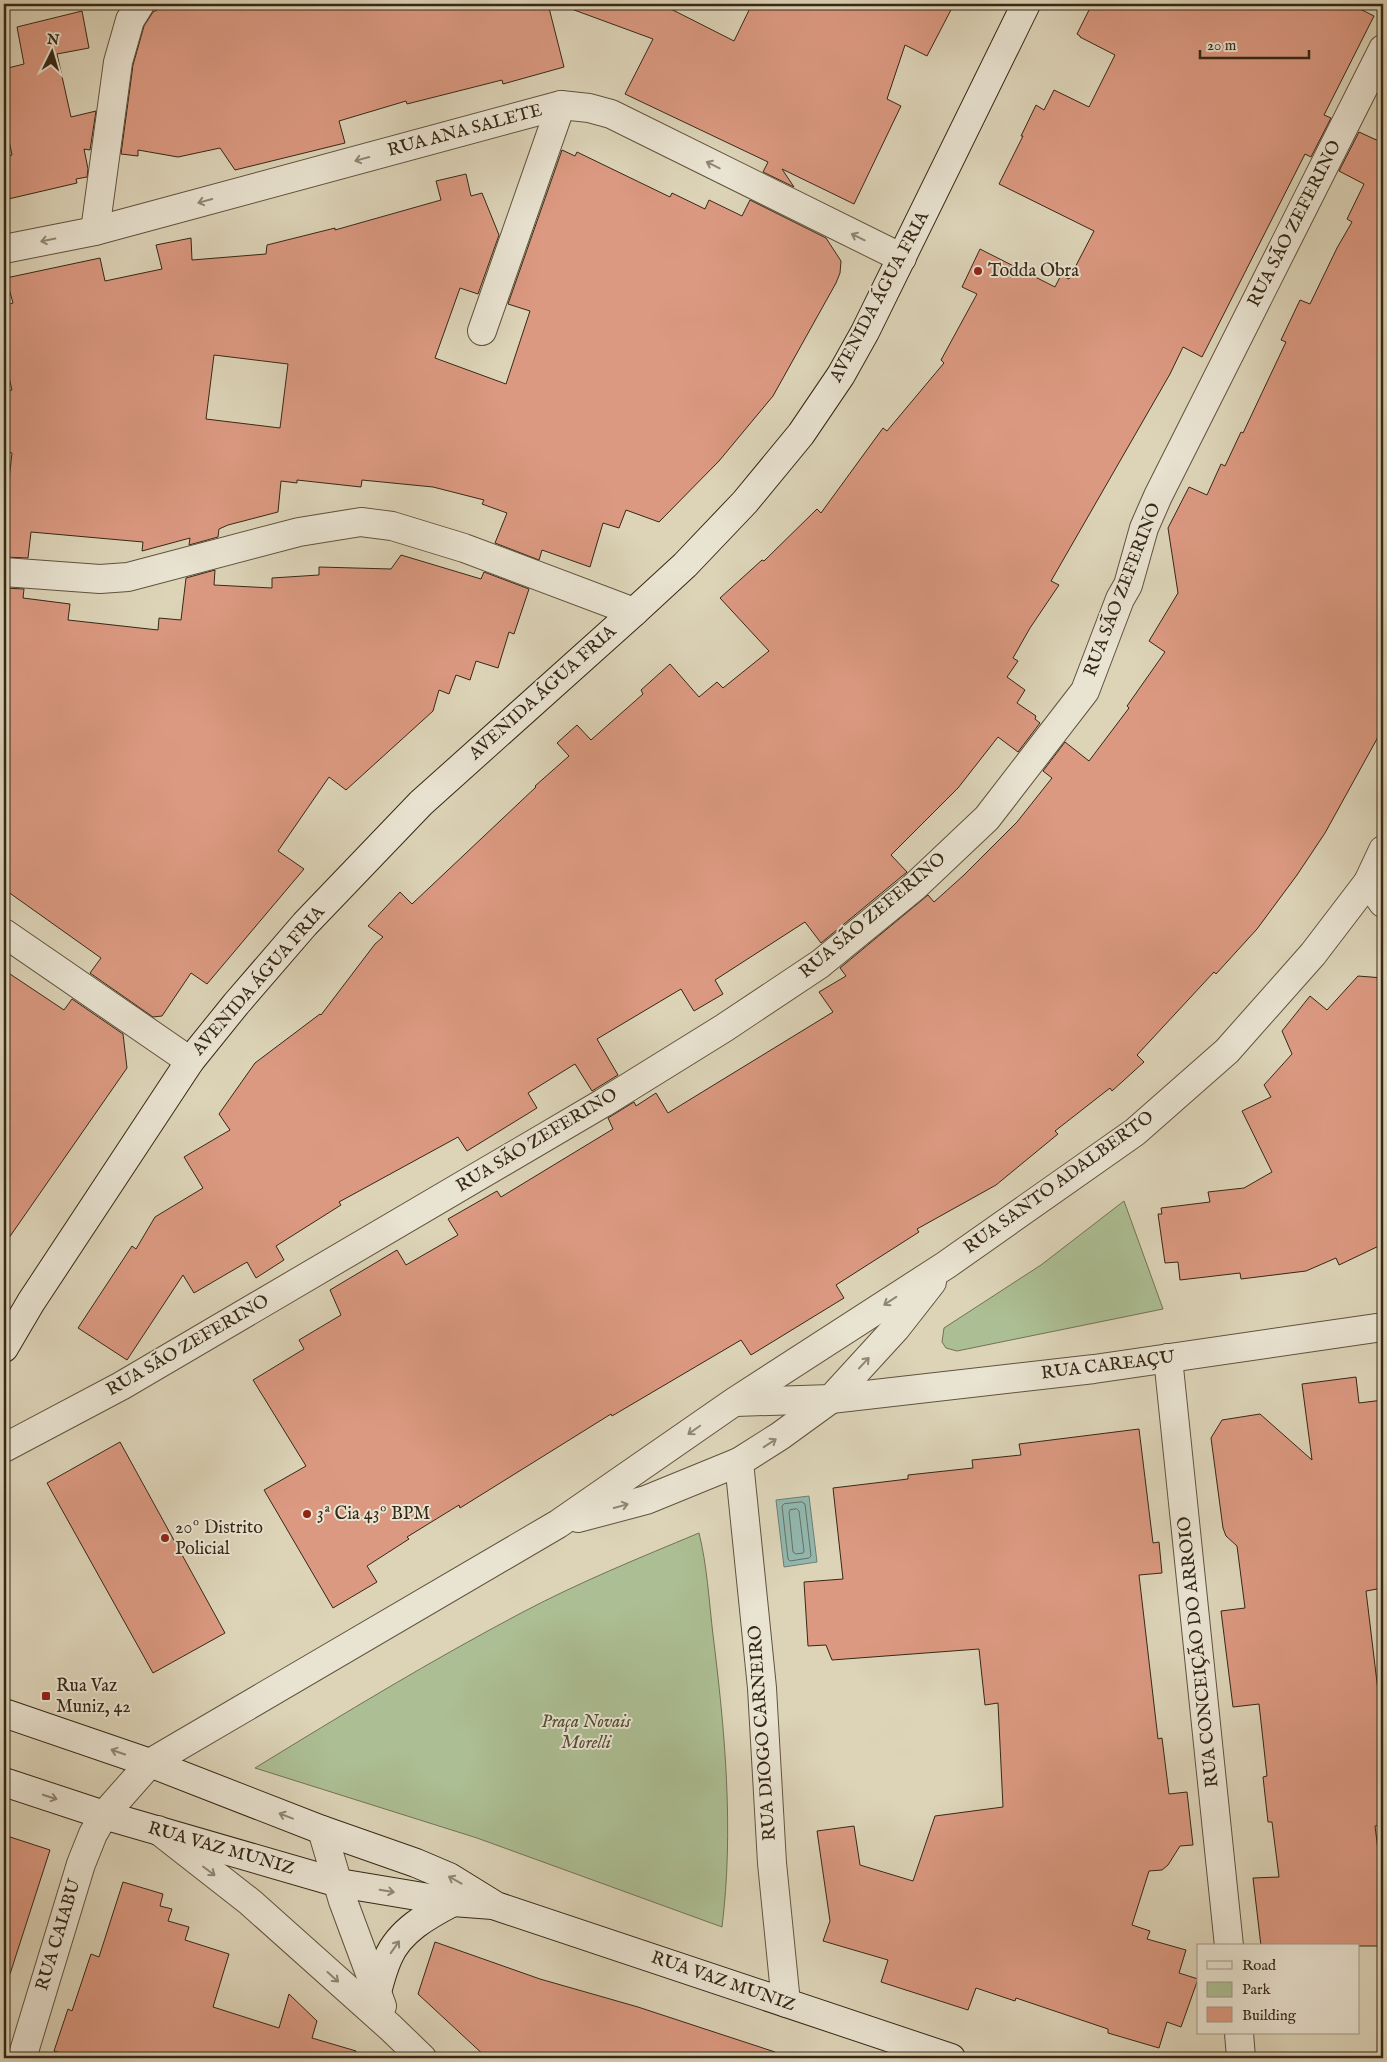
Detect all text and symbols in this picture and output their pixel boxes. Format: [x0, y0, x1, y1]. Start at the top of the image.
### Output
north arrow [28, 28, 78, 78]
scale bar [1200, 28, 1308, 60]
text: N [45, 30, 60, 50]
text: 20 m [1207, 36, 1237, 55]
street label: RUA ANA SALETE [385, 99, 545, 163]
street label: RUA SÃO ZEFERINO [1241, 136, 1347, 311]
one-way arrow [355, 154, 371, 164]
one-way arrow [706, 160, 721, 169]
one-way arrow [198, 197, 214, 206]
street label: AVENIDA ÁGUA FRIA [823, 206, 935, 387]
one-way arrow [851, 232, 866, 241]
one-way arrow [40, 236, 56, 246]
place label: Todda Obra [988, 260, 1079, 283]
marker: Todda Obra [972, 265, 984, 277]
street label: RUA SÃO ZEFERINO [1077, 499, 1167, 680]
street label: AVENIDA ÁGUA FRIA [462, 619, 622, 766]
street label: RUA SÃO ZEFERINO [794, 846, 951, 984]
street label: AVENIDA ÁGUA FRIA [186, 900, 331, 1061]
street label: RUA SÃO ZEFERINO [451, 1082, 622, 1198]
street label: RUA SANTO ADALBERTO [959, 1106, 1159, 1260]
street label: RUA SÃO ZEFERINO [101, 1288, 274, 1402]
one-way arrow [883, 1296, 897, 1306]
street label: RUA CAREAÇU [1040, 1346, 1177, 1386]
one-way arrow [858, 1357, 870, 1370]
one-way arrow [687, 1425, 701, 1435]
one-way arrow [763, 1437, 777, 1448]
one-way arrow [613, 1501, 629, 1511]
place label: 3ª Cia 43º BPM [317, 1503, 430, 1526]
marker: 3ª Cia 43º BPM [301, 1508, 313, 1520]
street label: RUA CONCEIÇÃO DO ARROIO [1171, 1515, 1225, 1789]
place label: 20º Distrito Policial [175, 1517, 263, 1561]
marker: 20º Distrito Policial [159, 1532, 171, 1544]
street label: RUA DIOGO CARNEIRO [744, 1624, 782, 1842]
place label: Rua Vaz Muniz, 42 [56, 1675, 131, 1719]
marker: Rua Vaz Muniz, 42 [40, 1690, 52, 1702]
park label: Praça Novais Morelli [541, 1711, 632, 1755]
one-way arrow [111, 1747, 127, 1756]
one-way arrow [42, 1793, 58, 1803]
one-way arrow [279, 1811, 294, 1820]
street label: RUA VAZ MUNIZ [145, 1817, 297, 1881]
one-way arrow [202, 1866, 216, 1876]
one-way arrow [447, 1875, 462, 1885]
street label: RUA CAIABU [31, 1876, 87, 1993]
one-way arrow [378, 1887, 394, 1897]
one-way arrow [390, 1940, 400, 1954]
legend [1197, 1944, 1360, 2034]
street label: RUA VAZ MUNIZ [648, 1947, 799, 2018]
text: Road [1242, 1956, 1277, 1975]
one-way arrow [326, 1971, 339, 1983]
text: Park [1242, 1980, 1272, 1999]
text: Building [1242, 2006, 1297, 2025]

